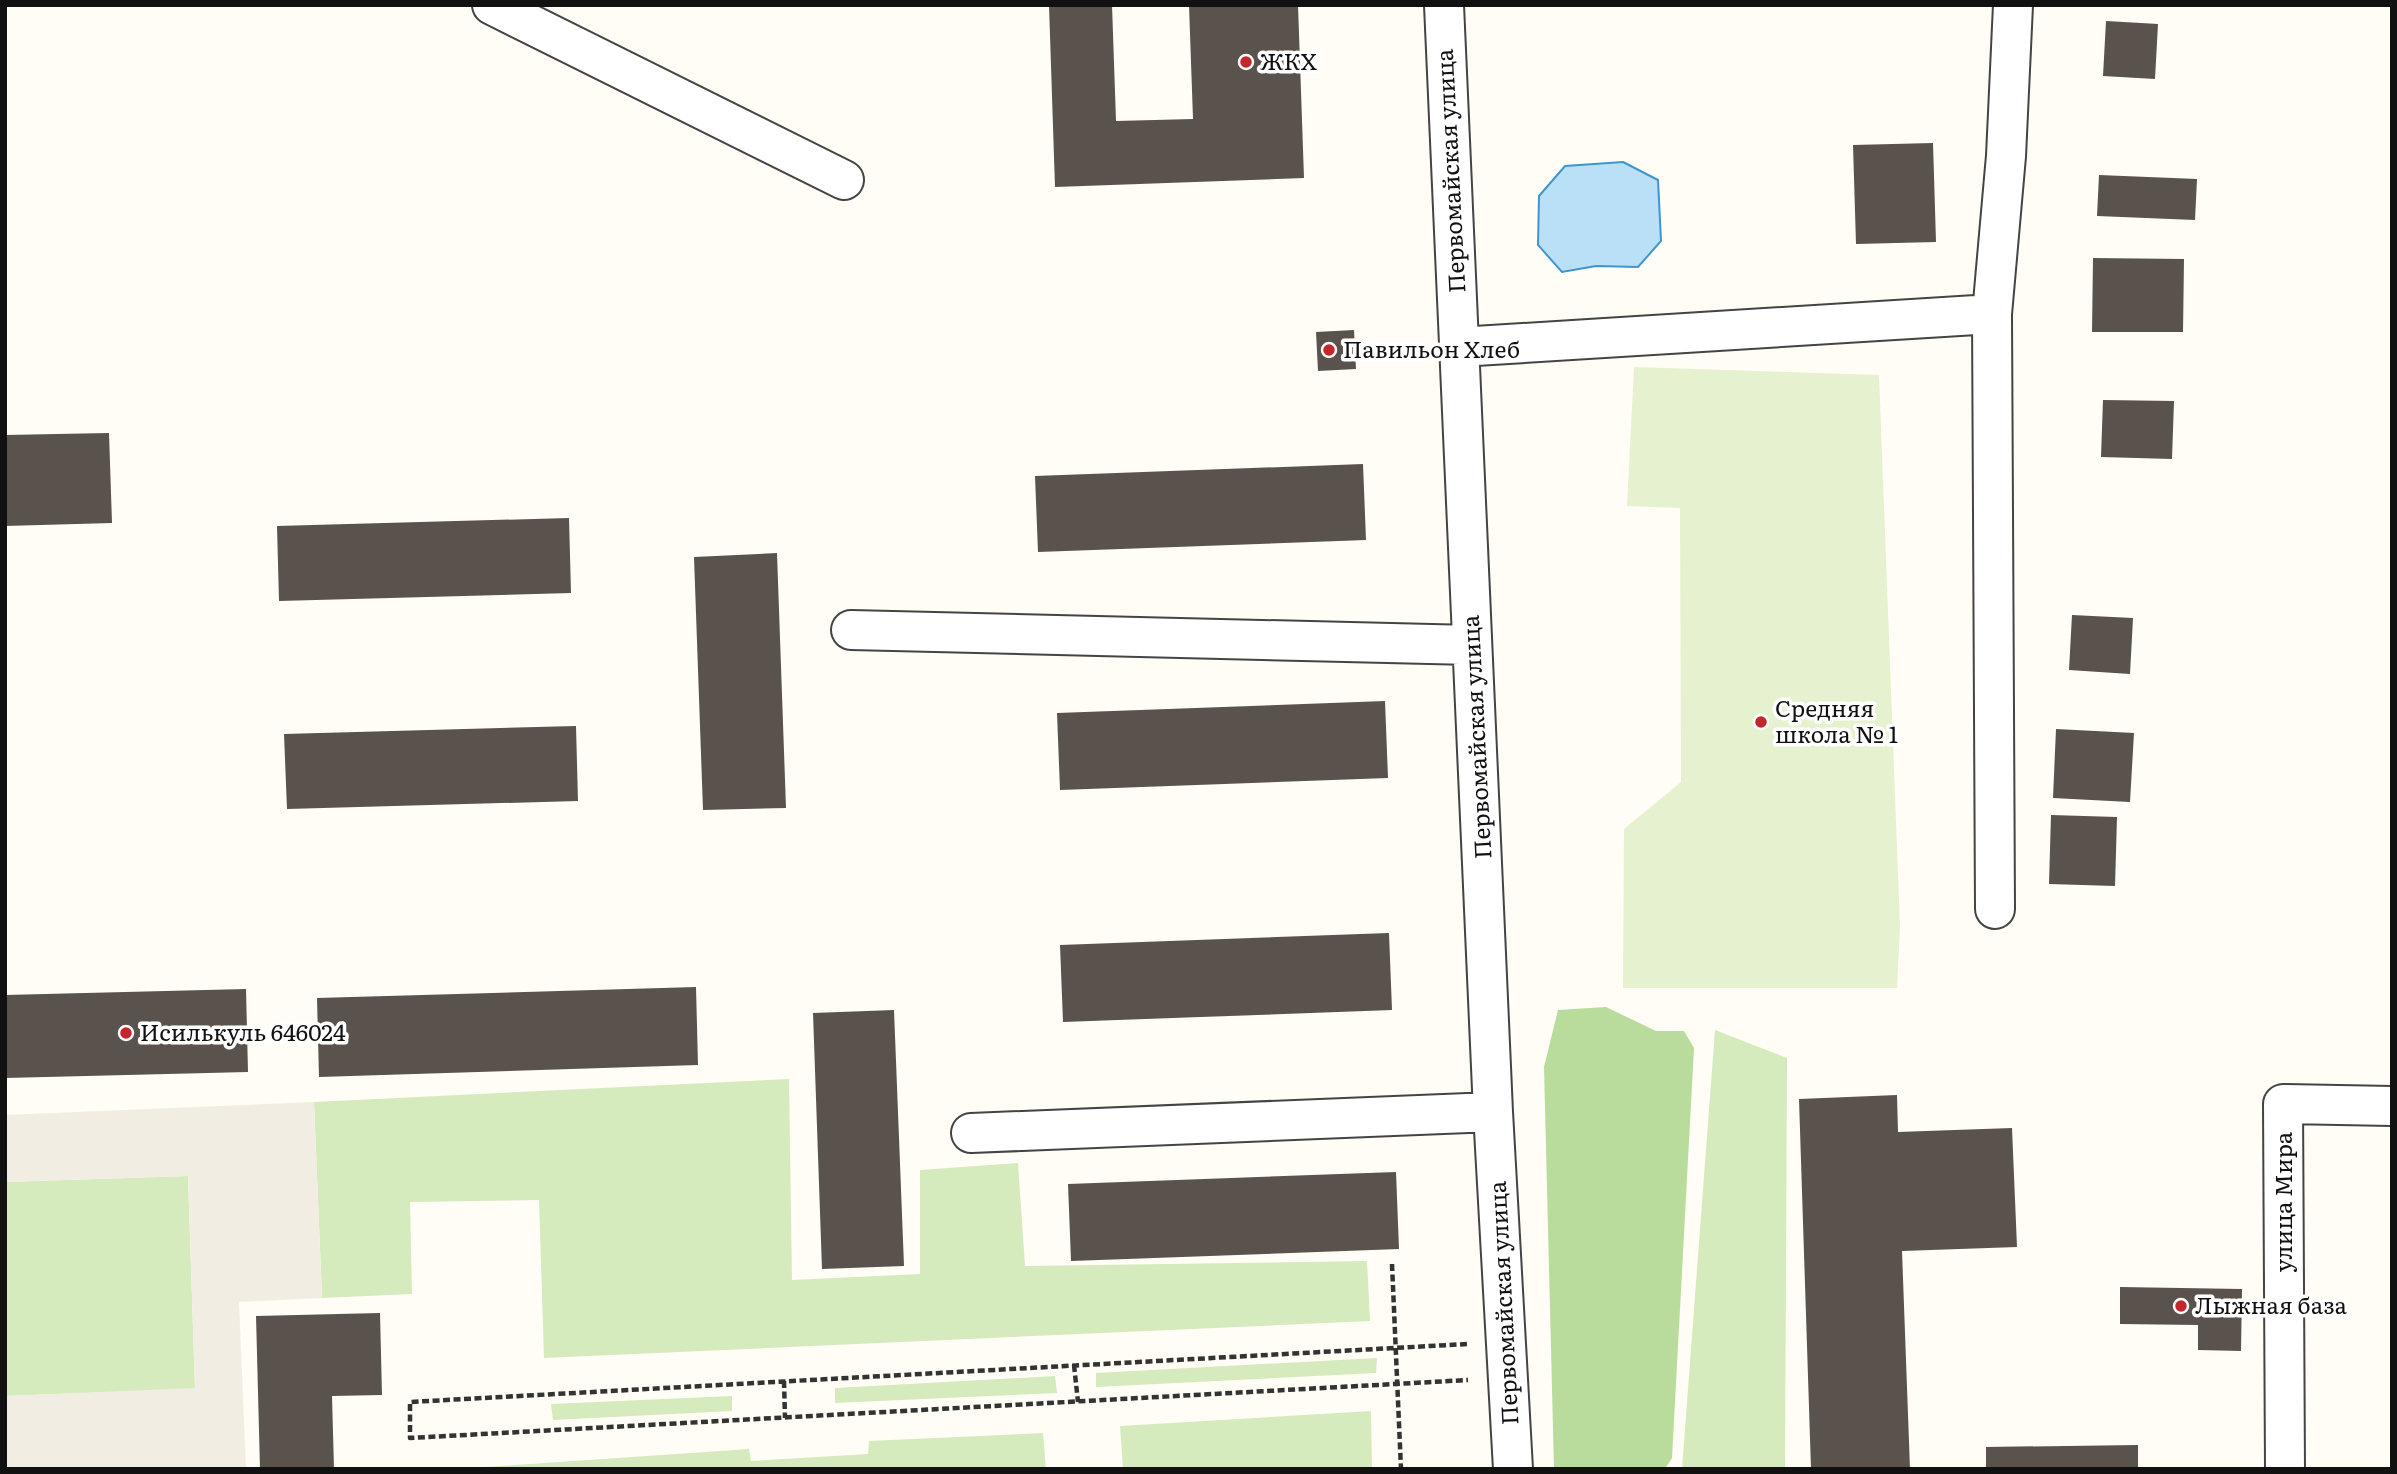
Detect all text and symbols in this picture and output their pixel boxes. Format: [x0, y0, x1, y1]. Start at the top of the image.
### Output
place label: ЖКХ [1260, 43, 1317, 77]
street label: Первомайская улица [1426, 48, 1472, 294]
marker: ЖКХ [1238, 54, 1254, 70]
place label: Павильон Хлеб [1343, 331, 1520, 365]
marker: Павильон Хлеб [1321, 342, 1337, 358]
street label: Первомайская улица [1452, 614, 1498, 860]
place label: Средняя школа № 1 [1775, 690, 1898, 750]
marker: Средняя школа № 1 [1753, 714, 1769, 730]
place label: Исилькуль 646024 [140, 1014, 346, 1048]
marker: Исилькуль 646024 [118, 1025, 134, 1041]
street label: улица Мира [2265, 1131, 2299, 1272]
street label: Первомайская улица [1479, 1180, 1525, 1426]
place label: Лыжная база [2195, 1287, 2348, 1321]
marker: Лыжная база [2173, 1298, 2189, 1314]

